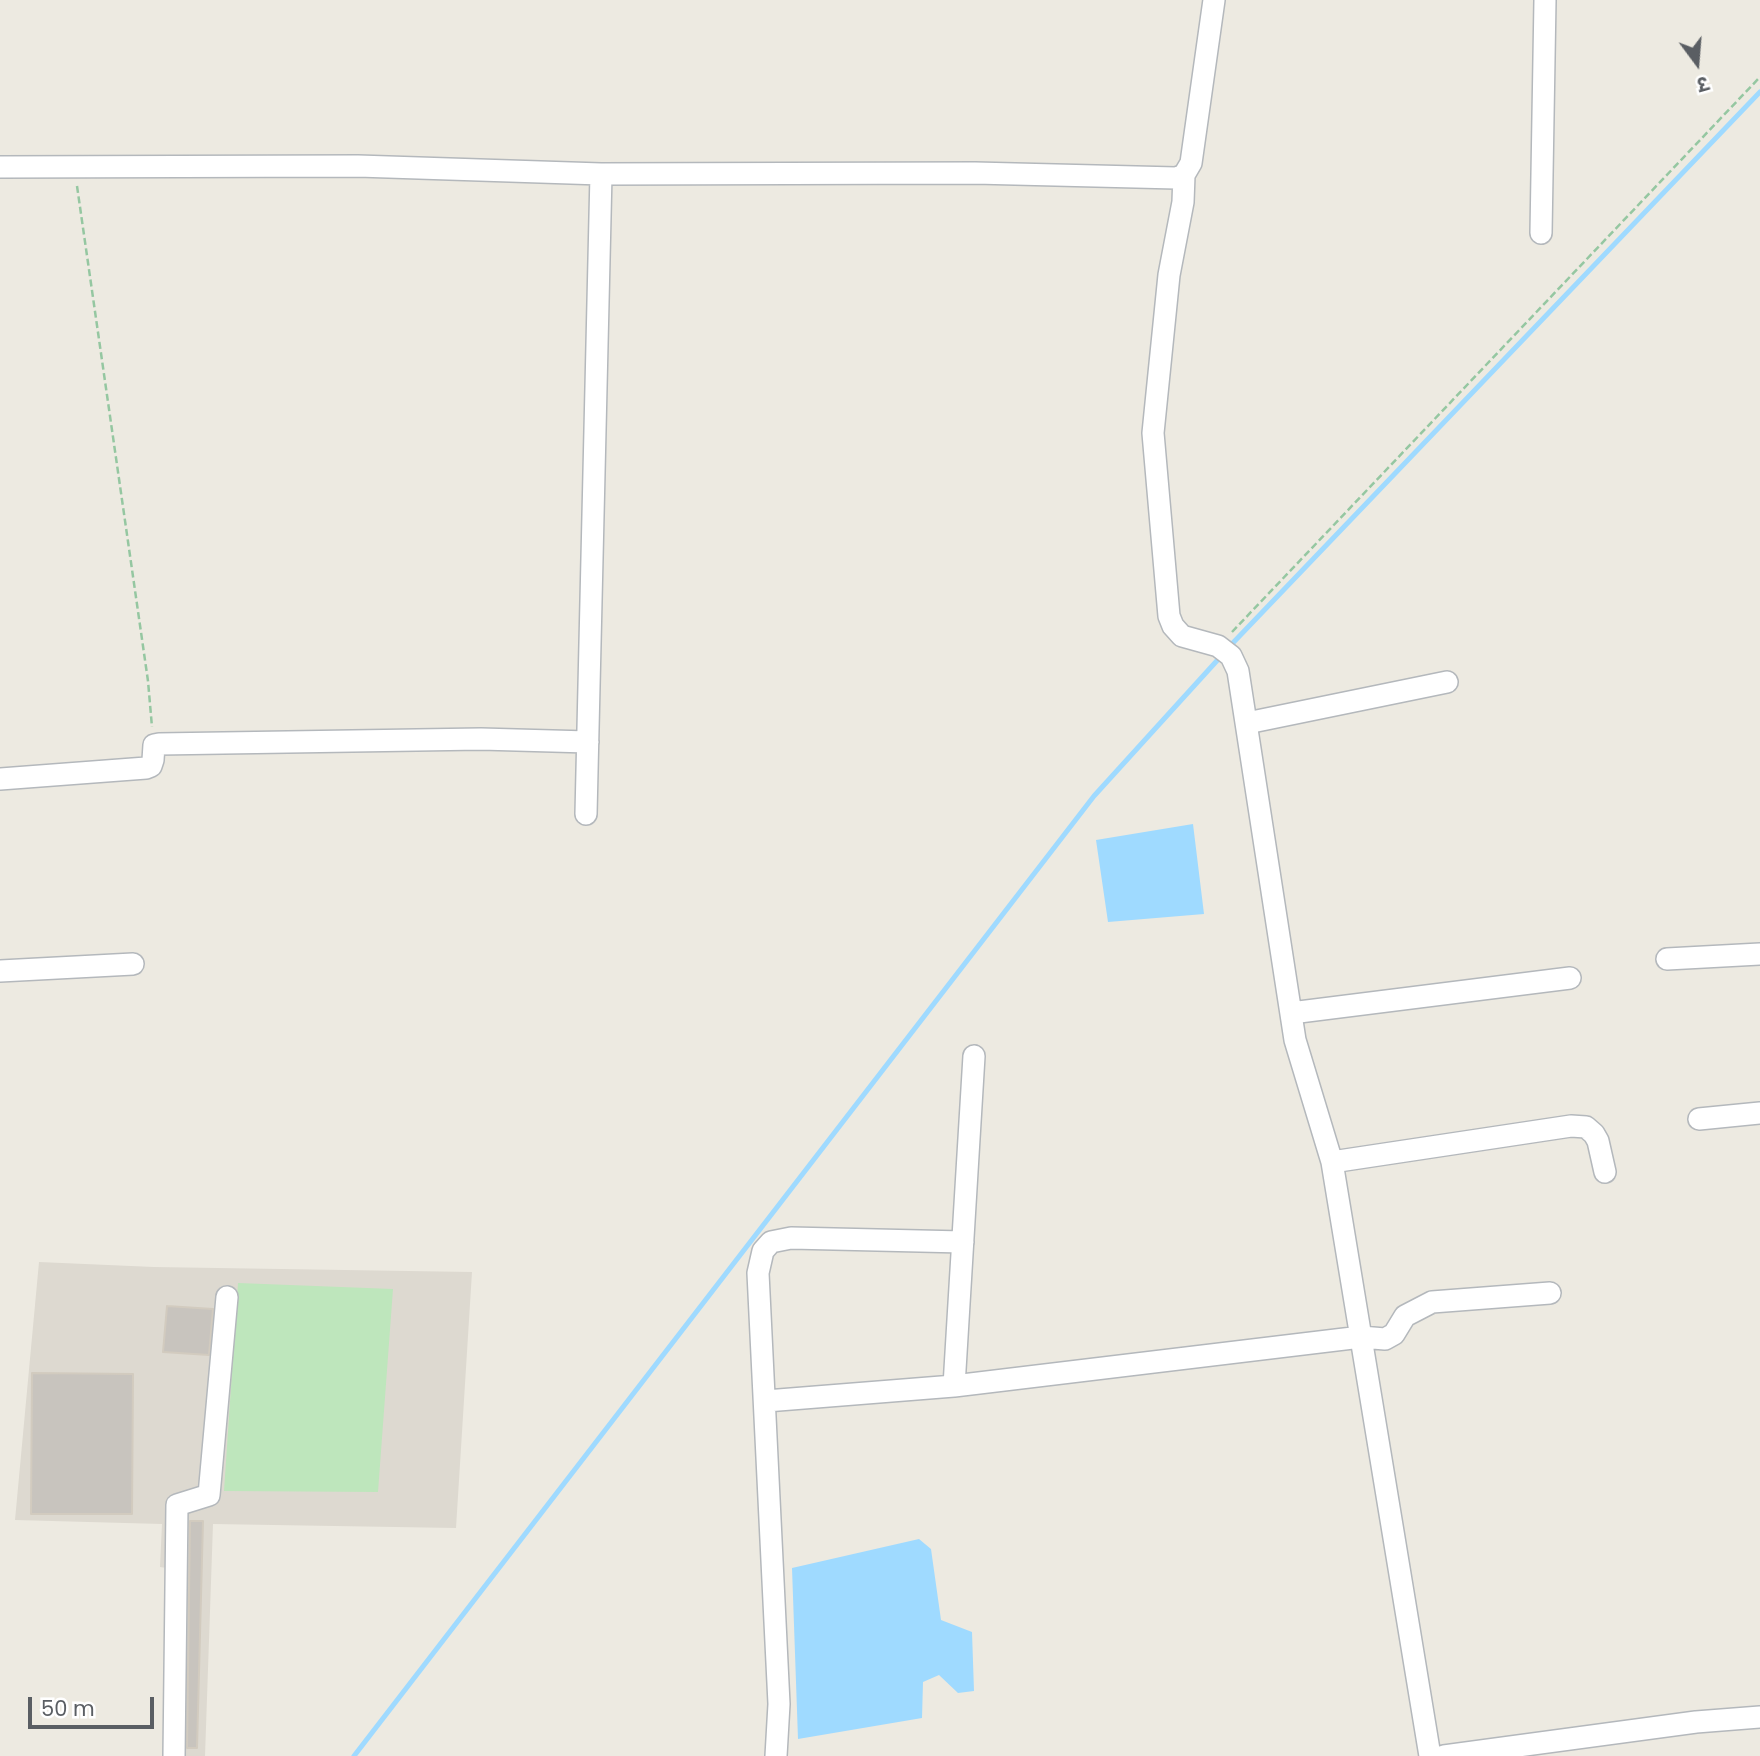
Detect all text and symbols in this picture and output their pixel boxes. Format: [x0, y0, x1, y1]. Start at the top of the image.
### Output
north arrow [1662, 28, 1732, 98]
text: उ [1694, 69, 1712, 98]
scale bar [32, 1682, 158, 1726]
text: 50 m [41, 1694, 95, 1723]

